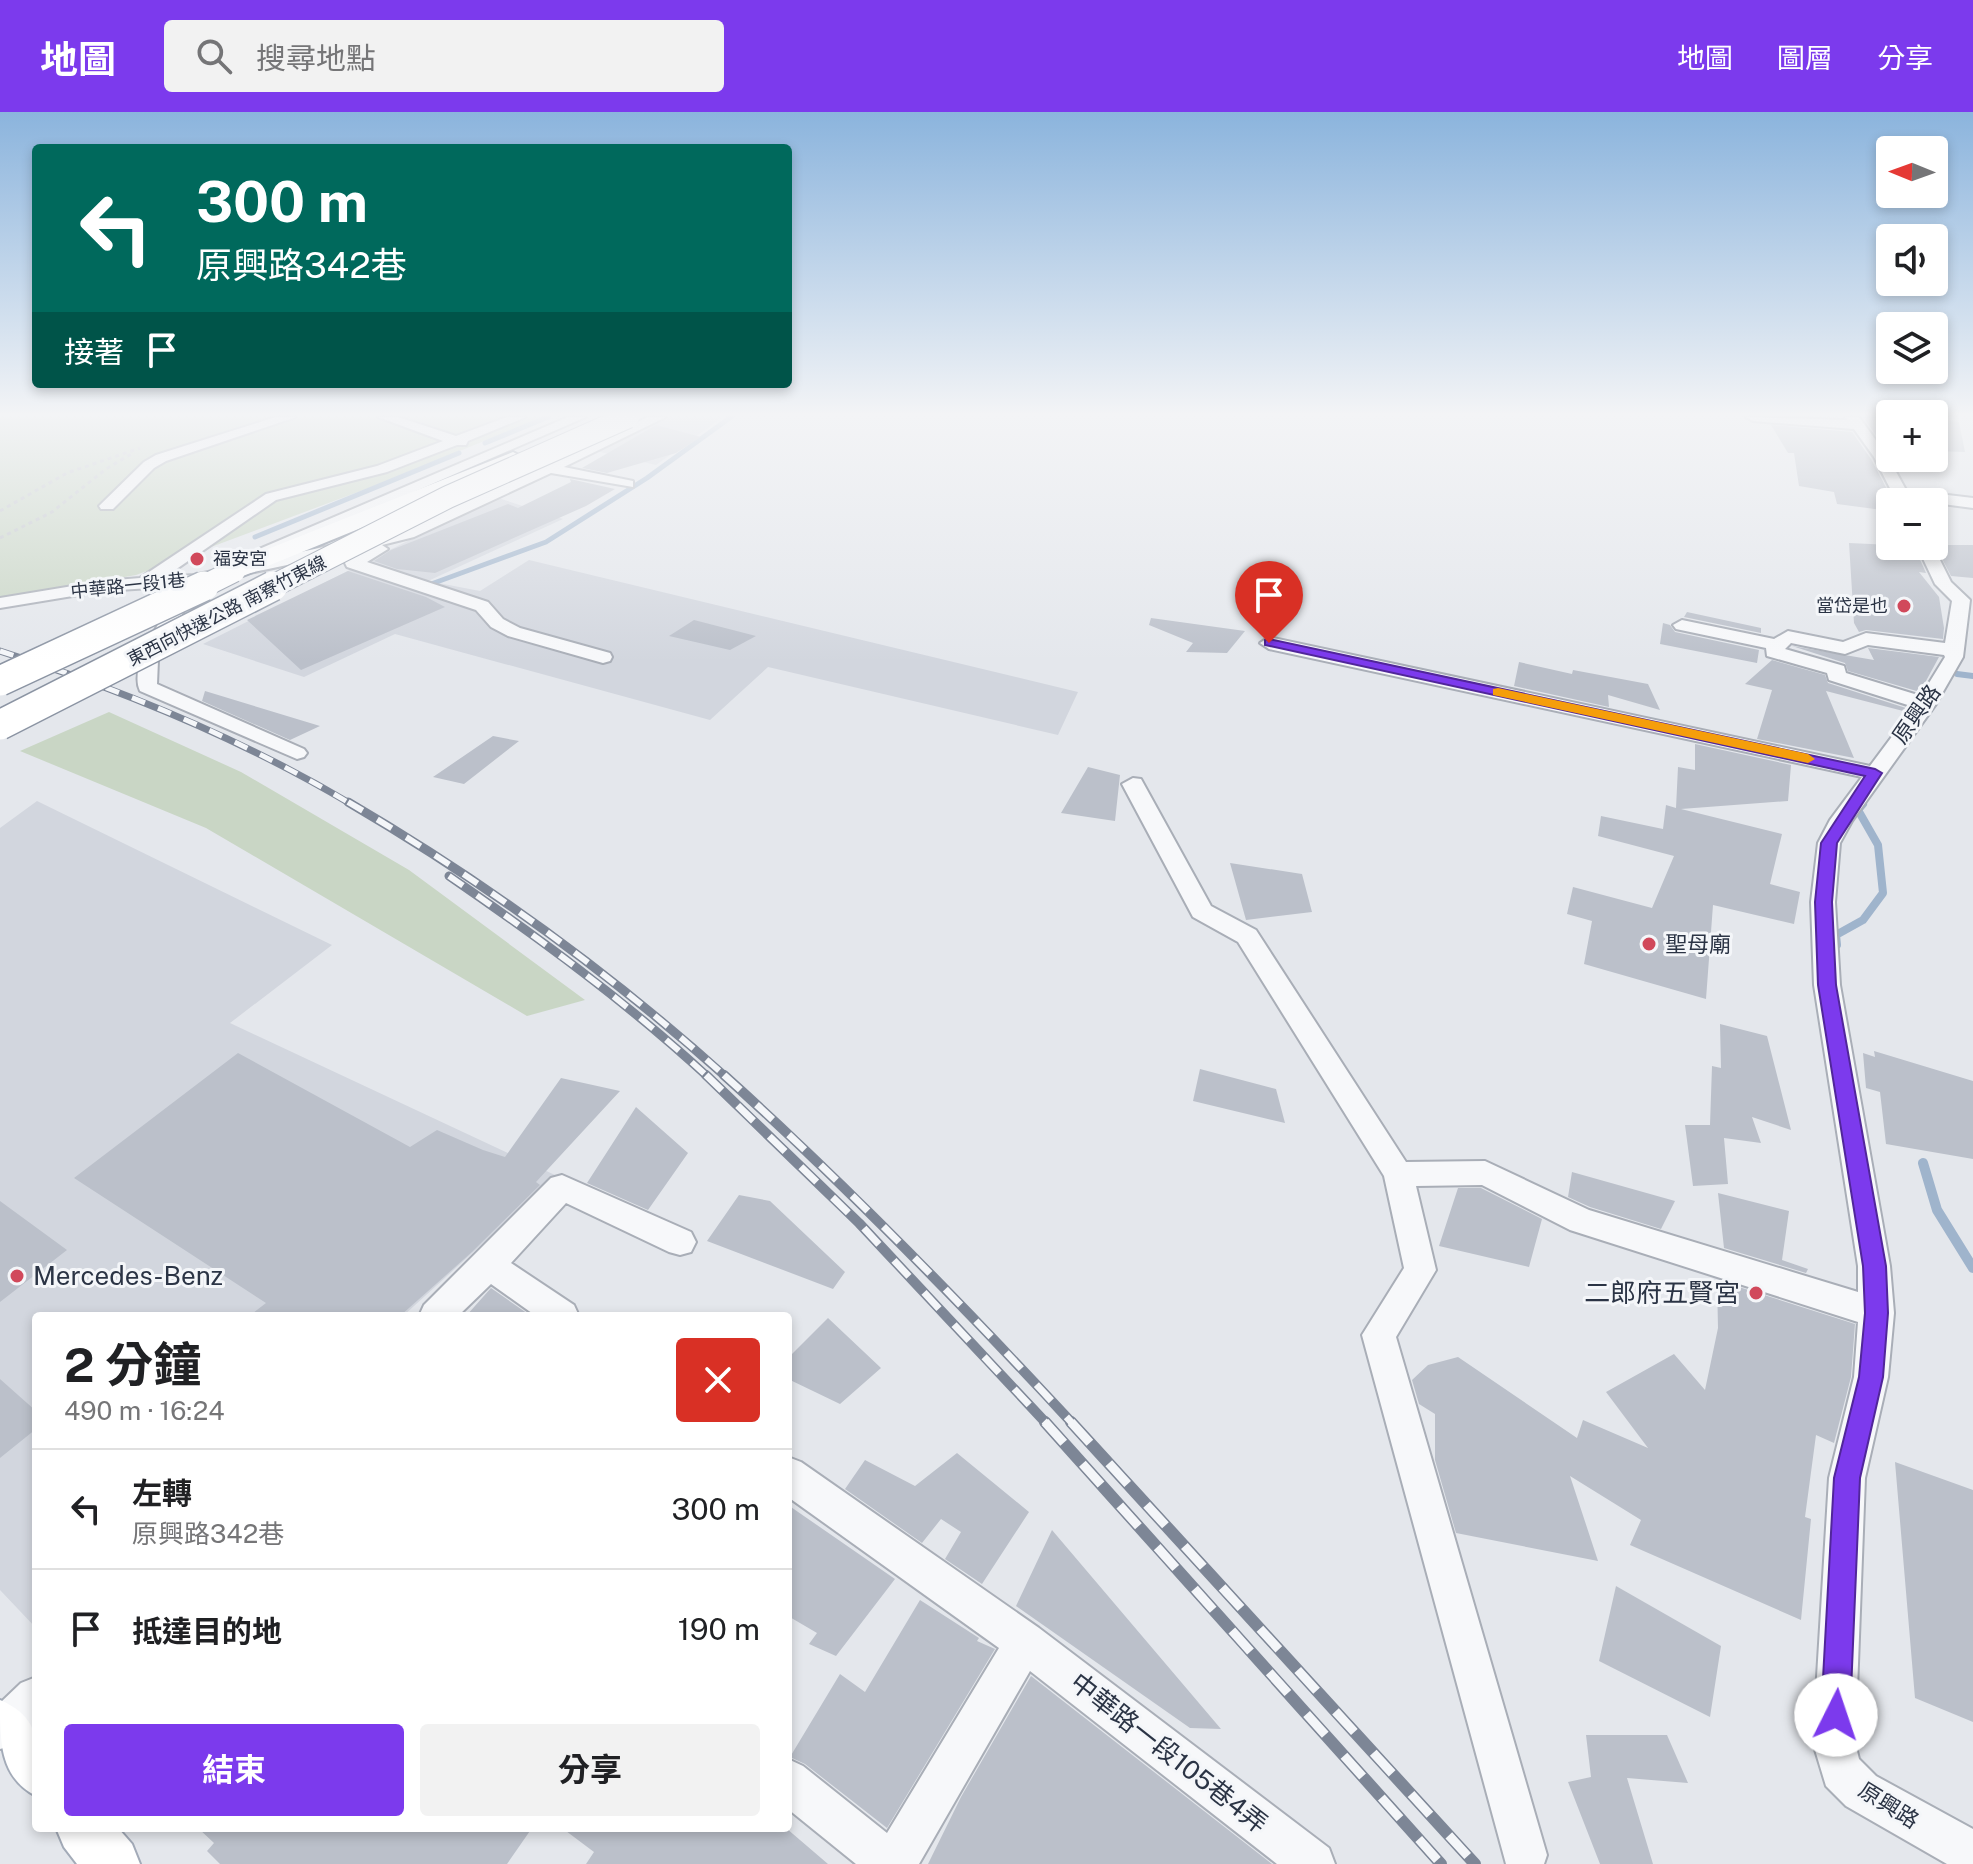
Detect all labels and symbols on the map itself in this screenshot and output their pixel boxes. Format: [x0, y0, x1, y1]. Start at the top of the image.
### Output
north arrow [1876, 136, 1948, 208]
place label: 福安宮 [213, 548, 267, 569]
marker: 福安宮 [188, 550, 206, 568]
street label: 東西向快速公路 南寮竹東線 [124, 551, 330, 670]
pin [1235, 561, 1303, 643]
street label: 中華路一段1巷 [70, 569, 186, 602]
place label: 當岱是也 [1816, 595, 1888, 616]
marker: 當岱是也 [1895, 597, 1913, 615]
street label: 原興路 [1886, 680, 1946, 748]
place label: 聖母廟 [1665, 931, 1731, 957]
marker: 聖母廟 [1640, 935, 1658, 953]
place label: Mercedes-Benz [33, 1260, 223, 1291]
marker: Mercedes-Benz [8, 1267, 26, 1285]
place label: 二郎府五賢宮 [1584, 1277, 1740, 1308]
marker: 二郎府五賢宮 [1747, 1284, 1765, 1302]
street label: 中華路一段105巷4弄 [1065, 1666, 1274, 1839]
position arrow [1794, 1673, 1878, 1757]
street label: 原興路 [1854, 1776, 1924, 1834]

